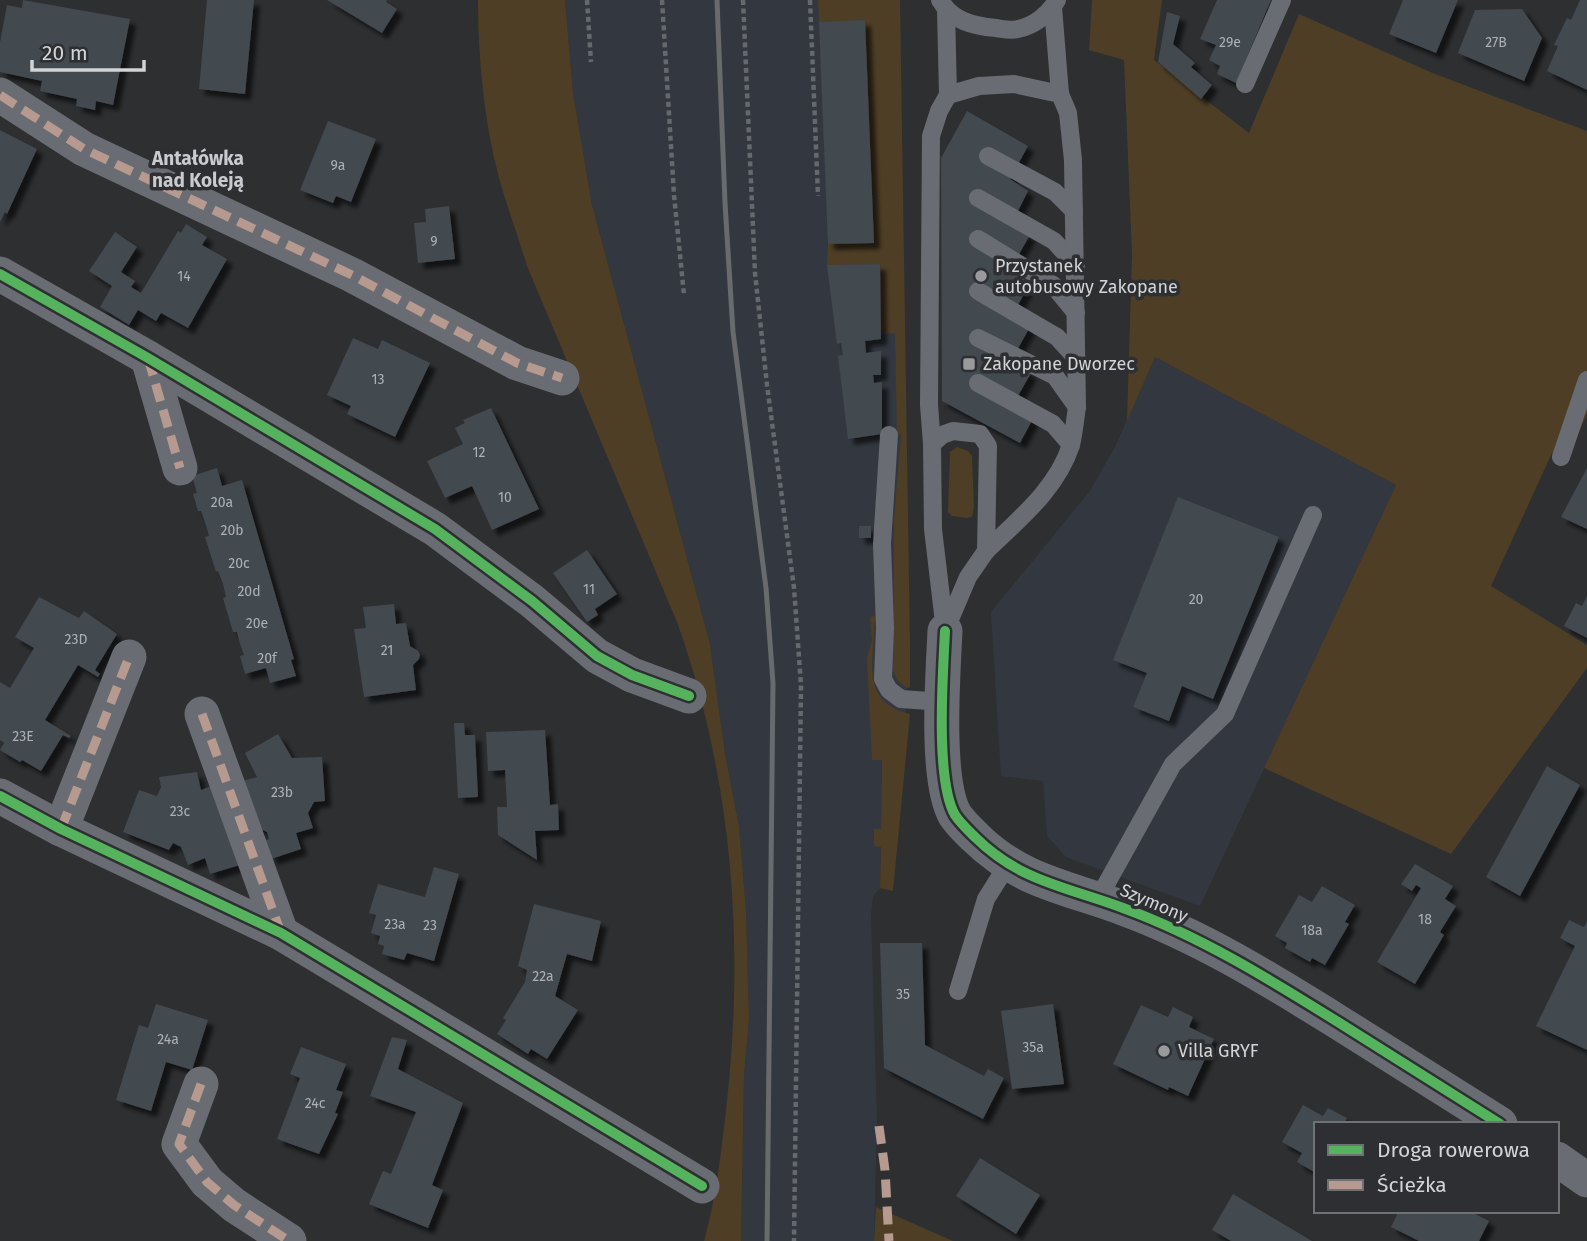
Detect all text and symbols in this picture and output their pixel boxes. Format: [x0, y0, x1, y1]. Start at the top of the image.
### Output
scale bar [32, 28, 144, 72]
house number: 29e [1219, 34, 1241, 51]
house number: 27B [1485, 34, 1507, 51]
text: 20 m [42, 40, 88, 66]
district label: Antałówka nad Koleją [151, 147, 244, 192]
house number: 9a [331, 157, 345, 174]
house number: 9 [430, 233, 438, 250]
place label: Przystanek autobusowy Zakopane [995, 255, 1178, 298]
house number: 14 [177, 268, 191, 285]
marker: Przystanek autobusowy Zakopane [973, 268, 989, 284]
place label: Zakopane Dworzec [983, 353, 1135, 375]
marker: Zakopane Dworzec [961, 356, 977, 372]
house number: 13 [371, 371, 385, 388]
house number: 12 [473, 444, 486, 461]
house number: 10 [498, 489, 512, 506]
house number: 20a [211, 494, 233, 511]
house number: 20b [220, 522, 244, 539]
house number: 20c [228, 555, 250, 572]
house number: 11 [583, 581, 595, 598]
house number: 20d [237, 583, 261, 600]
house number: 20 [1189, 591, 1204, 608]
house number: 20e [246, 615, 268, 632]
house number: 23D [65, 631, 87, 648]
house number: 21 [381, 642, 393, 659]
house number: 20f [257, 650, 278, 667]
house number: 23E [12, 728, 34, 745]
house number: 23b [271, 784, 293, 801]
house number: 23c [170, 803, 191, 820]
street label: Szymony [1117, 879, 1191, 927]
house number: 18 [1418, 911, 1432, 928]
house number: 23a [384, 916, 406, 933]
house number: 23 [423, 917, 437, 934]
house number: 18a [1301, 922, 1323, 939]
house number: 22a [532, 968, 554, 985]
house number: 35 [896, 986, 910, 1003]
house number: 24a [157, 1031, 179, 1048]
house number: 35a [1022, 1039, 1044, 1056]
place label: Villa GRYF [1178, 1040, 1259, 1062]
marker: Villa GRYF [1156, 1043, 1172, 1059]
house number: 24c [305, 1095, 326, 1112]
legend [1314, 1122, 1559, 1213]
text: Droga rowerowa [1377, 1137, 1530, 1163]
text: Ścieżka [1377, 1172, 1447, 1198]

